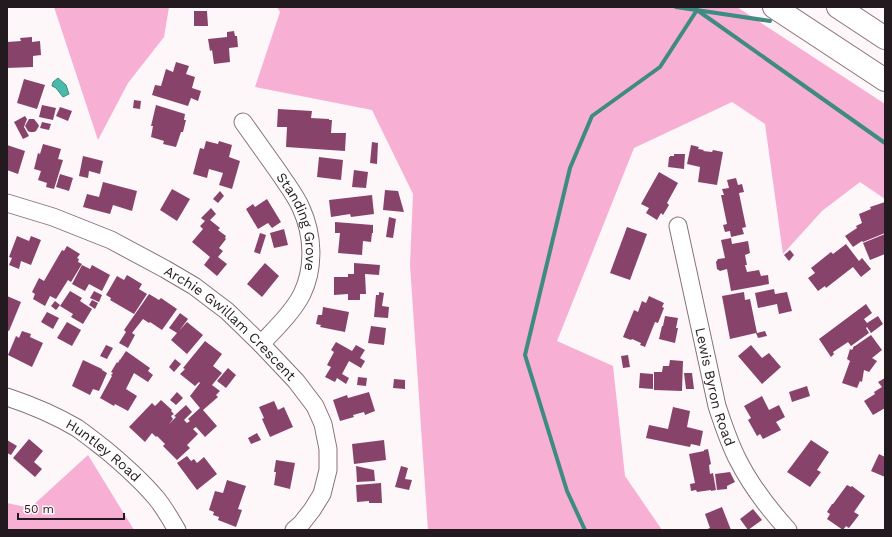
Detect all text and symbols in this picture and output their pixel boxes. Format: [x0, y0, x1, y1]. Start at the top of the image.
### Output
street label: Standing Grove [273, 170, 319, 272]
street label: Archie Gwillam Crescent [162, 262, 299, 384]
street label: Lewis Byron Road [692, 326, 738, 448]
street label: Huntley Road [63, 415, 144, 485]
scale bar [18, 495, 124, 521]
text: 50 m [24, 502, 54, 516]

